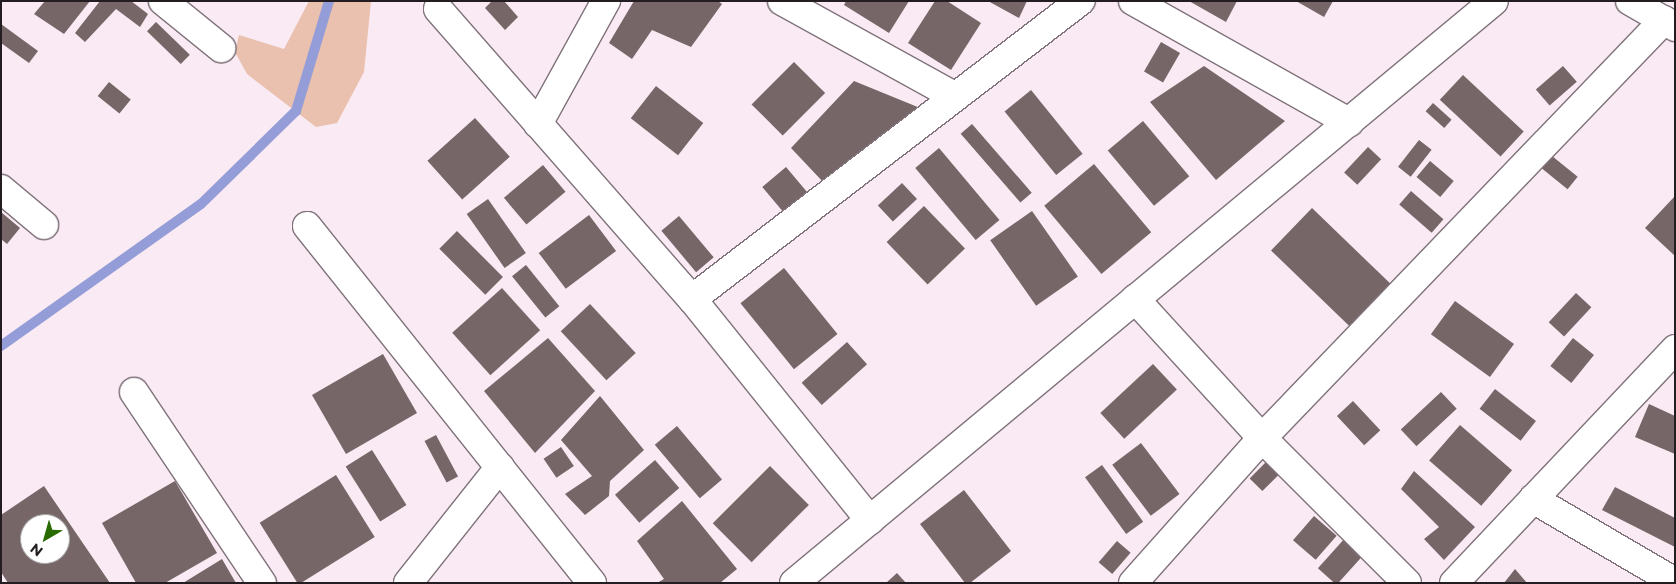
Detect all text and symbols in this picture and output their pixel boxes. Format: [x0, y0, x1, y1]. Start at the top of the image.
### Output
north arrow [20, 514, 70, 564]
text: N [26, 539, 46, 561]

